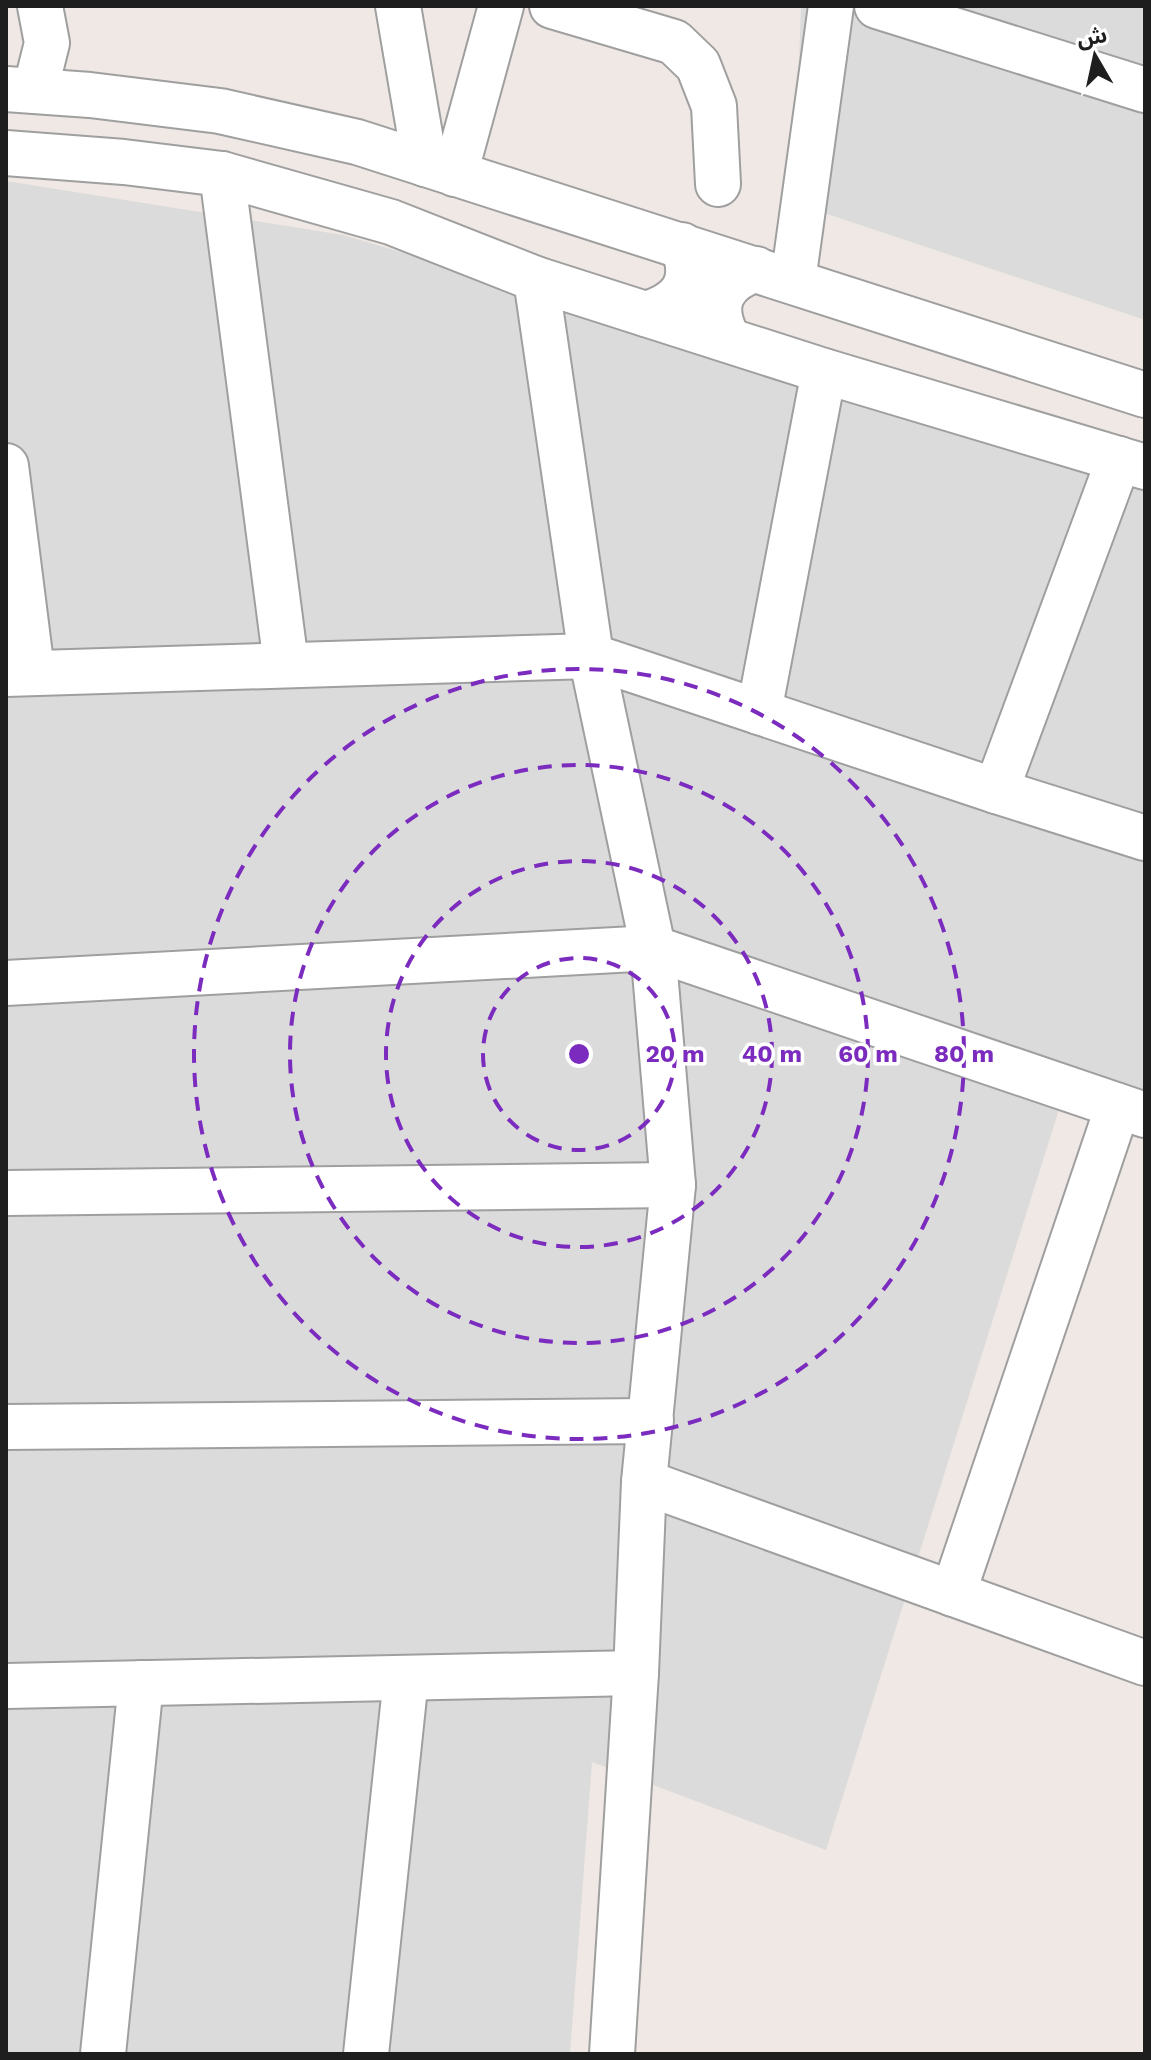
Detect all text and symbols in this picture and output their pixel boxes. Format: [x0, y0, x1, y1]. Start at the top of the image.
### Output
north arrow [1055, 16, 1135, 96]
text: ش [1075, 22, 1109, 51]
centre of rings [565, 1040, 593, 1068]
text: 20 m [645, 1040, 705, 1068]
text: 40 m [742, 1040, 802, 1068]
text: 60 m [838, 1040, 898, 1068]
text: 80 m [934, 1040, 994, 1068]

